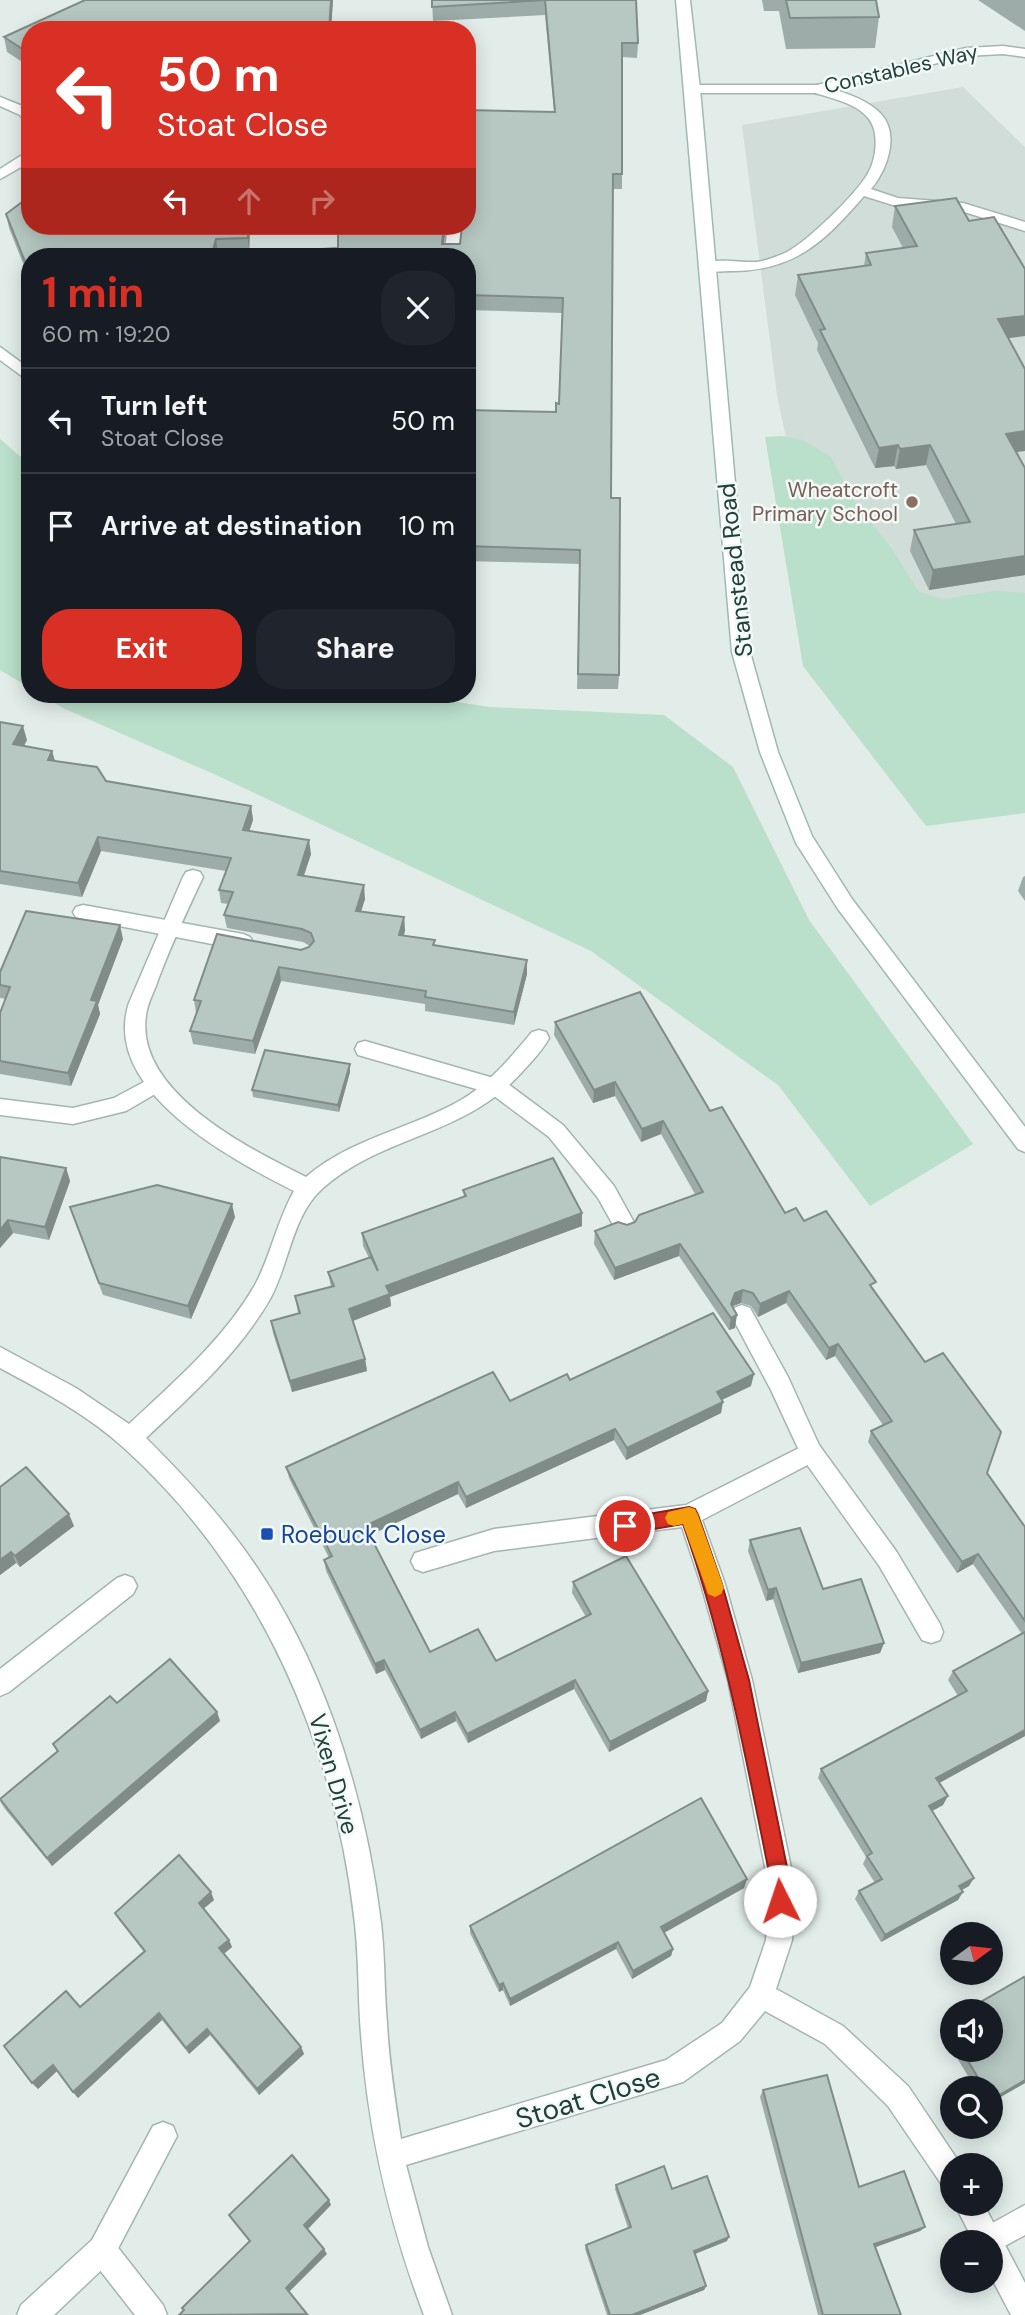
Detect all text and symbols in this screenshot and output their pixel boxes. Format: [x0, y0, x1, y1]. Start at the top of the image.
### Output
street label: Constables Way [821, 38, 981, 100]
text: 50 m [157, 42, 280, 106]
icon: left [42, 49, 133, 140]
text: Stoat Close [157, 104, 328, 146]
icon: left [157, 182, 195, 220]
icon: ahead [230, 182, 268, 220]
icon: right [303, 182, 341, 220]
text: 1 min [42, 265, 144, 320]
button: close [381, 271, 455, 345]
text: 60 m · 19:20 [42, 319, 171, 349]
text: Turn left [101, 389, 208, 423]
icon: left [42, 402, 80, 440]
text: 50 m [391, 404, 455, 438]
text: Stoat Close [101, 423, 224, 453]
place label: Wheatcroft Primary School [752, 476, 898, 528]
street label: Stanstead Road [710, 481, 760, 659]
marker: Wheatcroft Primary School [904, 494, 920, 510]
icon: arrive [42, 507, 80, 545]
text: Arrive at destination [101, 509, 362, 543]
text: 10 m [399, 509, 455, 543]
button: Exit [42, 609, 242, 689]
button: Share [256, 609, 455, 689]
pin [595, 1496, 655, 1556]
icon: arrive [606, 1507, 644, 1545]
place label: Roebuck Close [281, 1519, 446, 1550]
marker: Roebuck Close [259, 1526, 275, 1542]
street label: Vixen Drive [302, 1710, 366, 1838]
position arrow [743, 1864, 817, 1938]
north arrow [940, 1922, 1003, 1984]
map controls [940, 1922, 1003, 2293]
button: sound [940, 1999, 1003, 2062]
street label: Stoat Close [511, 2058, 665, 2138]
button: search [940, 2076, 1003, 2139]
button: + [940, 2153, 1003, 2216]
button: − [940, 2230, 1003, 2293]

